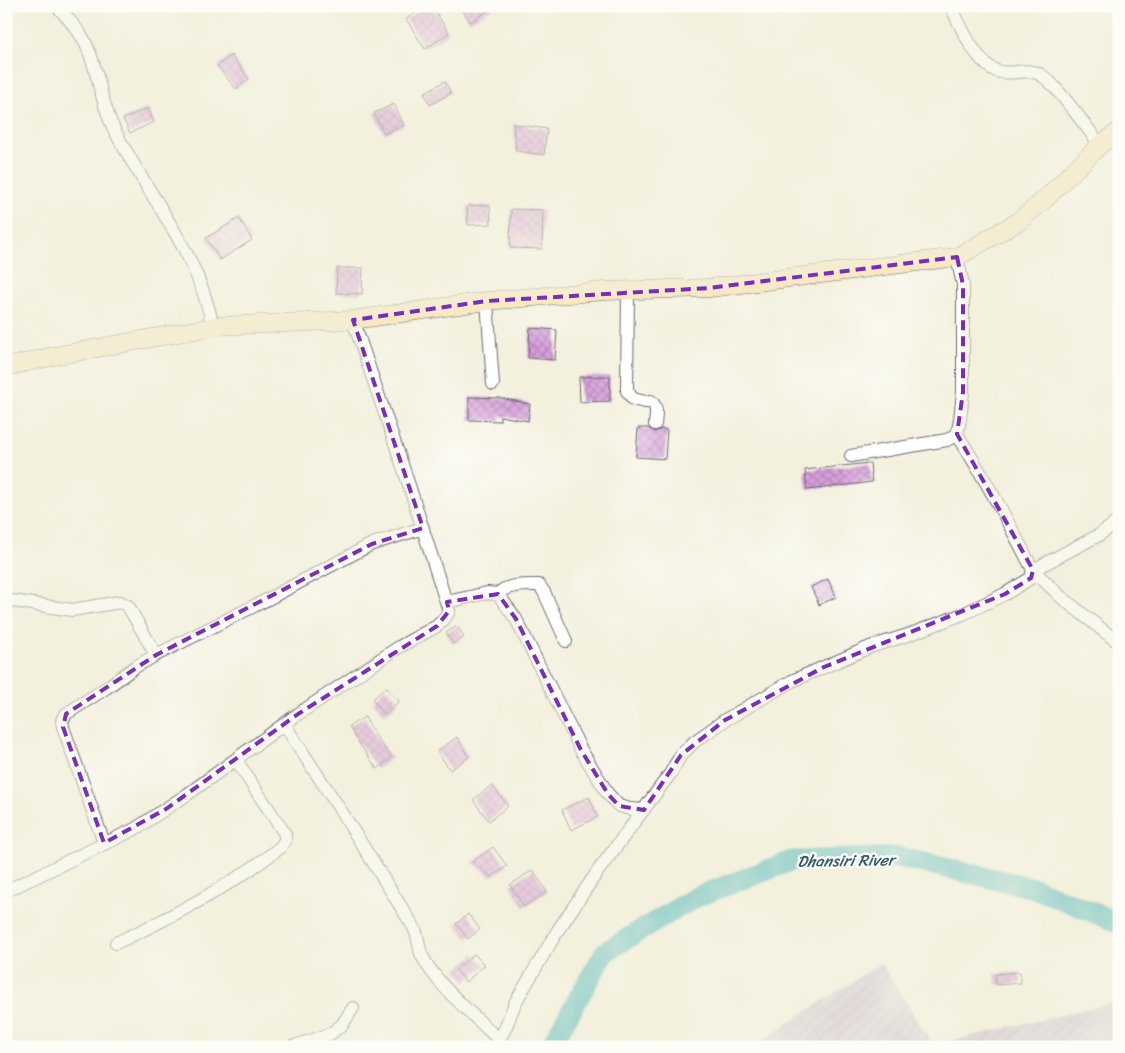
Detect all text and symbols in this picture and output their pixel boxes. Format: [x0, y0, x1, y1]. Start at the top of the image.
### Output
water label: Dhansiri River [797, 845, 897, 876]

